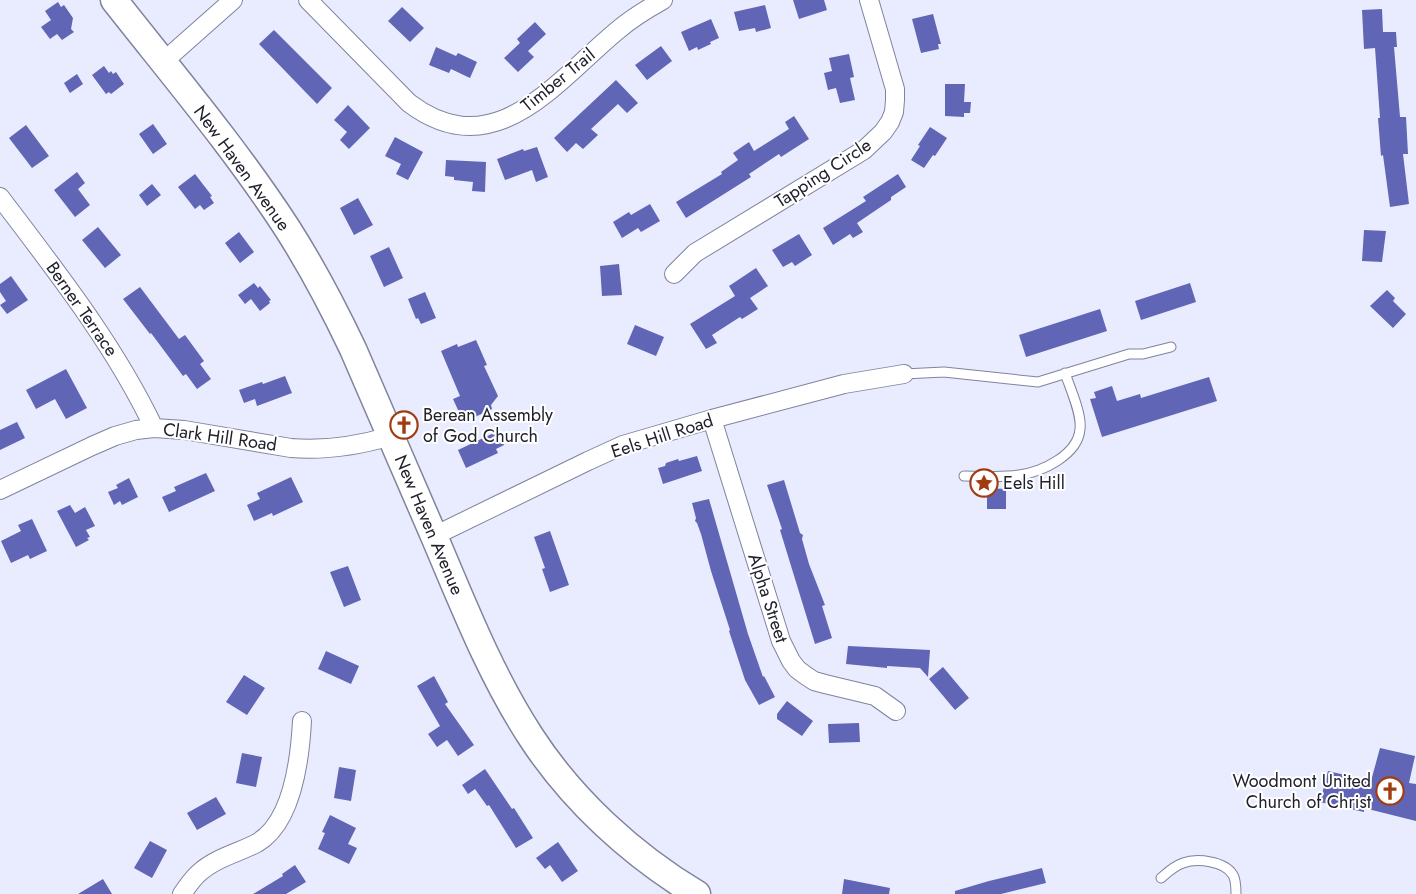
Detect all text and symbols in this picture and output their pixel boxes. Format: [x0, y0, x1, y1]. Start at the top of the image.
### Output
street label: Timber Trail [515, 42, 601, 118]
street label: New Haven Avenue [187, 100, 297, 236]
street label: Tapping Circle [770, 132, 876, 214]
street label: Berner Terrace [40, 256, 124, 362]
place label: Berean Assembly of God Church [423, 402, 553, 449]
street label: Eels Hill Road [608, 407, 716, 465]
church icon: Berean Assembly of God Church [389, 410, 419, 440]
street label: Clark Hill Road [161, 416, 279, 458]
street label: New Haven Avenue [388, 451, 470, 599]
place icon: Eels Hill [969, 468, 999, 498]
place label: Eels Hill [1003, 470, 1065, 496]
street label: Alpha Street [741, 550, 795, 647]
place label: Woodmont United Church of Christ [1232, 768, 1372, 815]
church icon: Woodmont United Church of Christ [1375, 776, 1405, 806]

